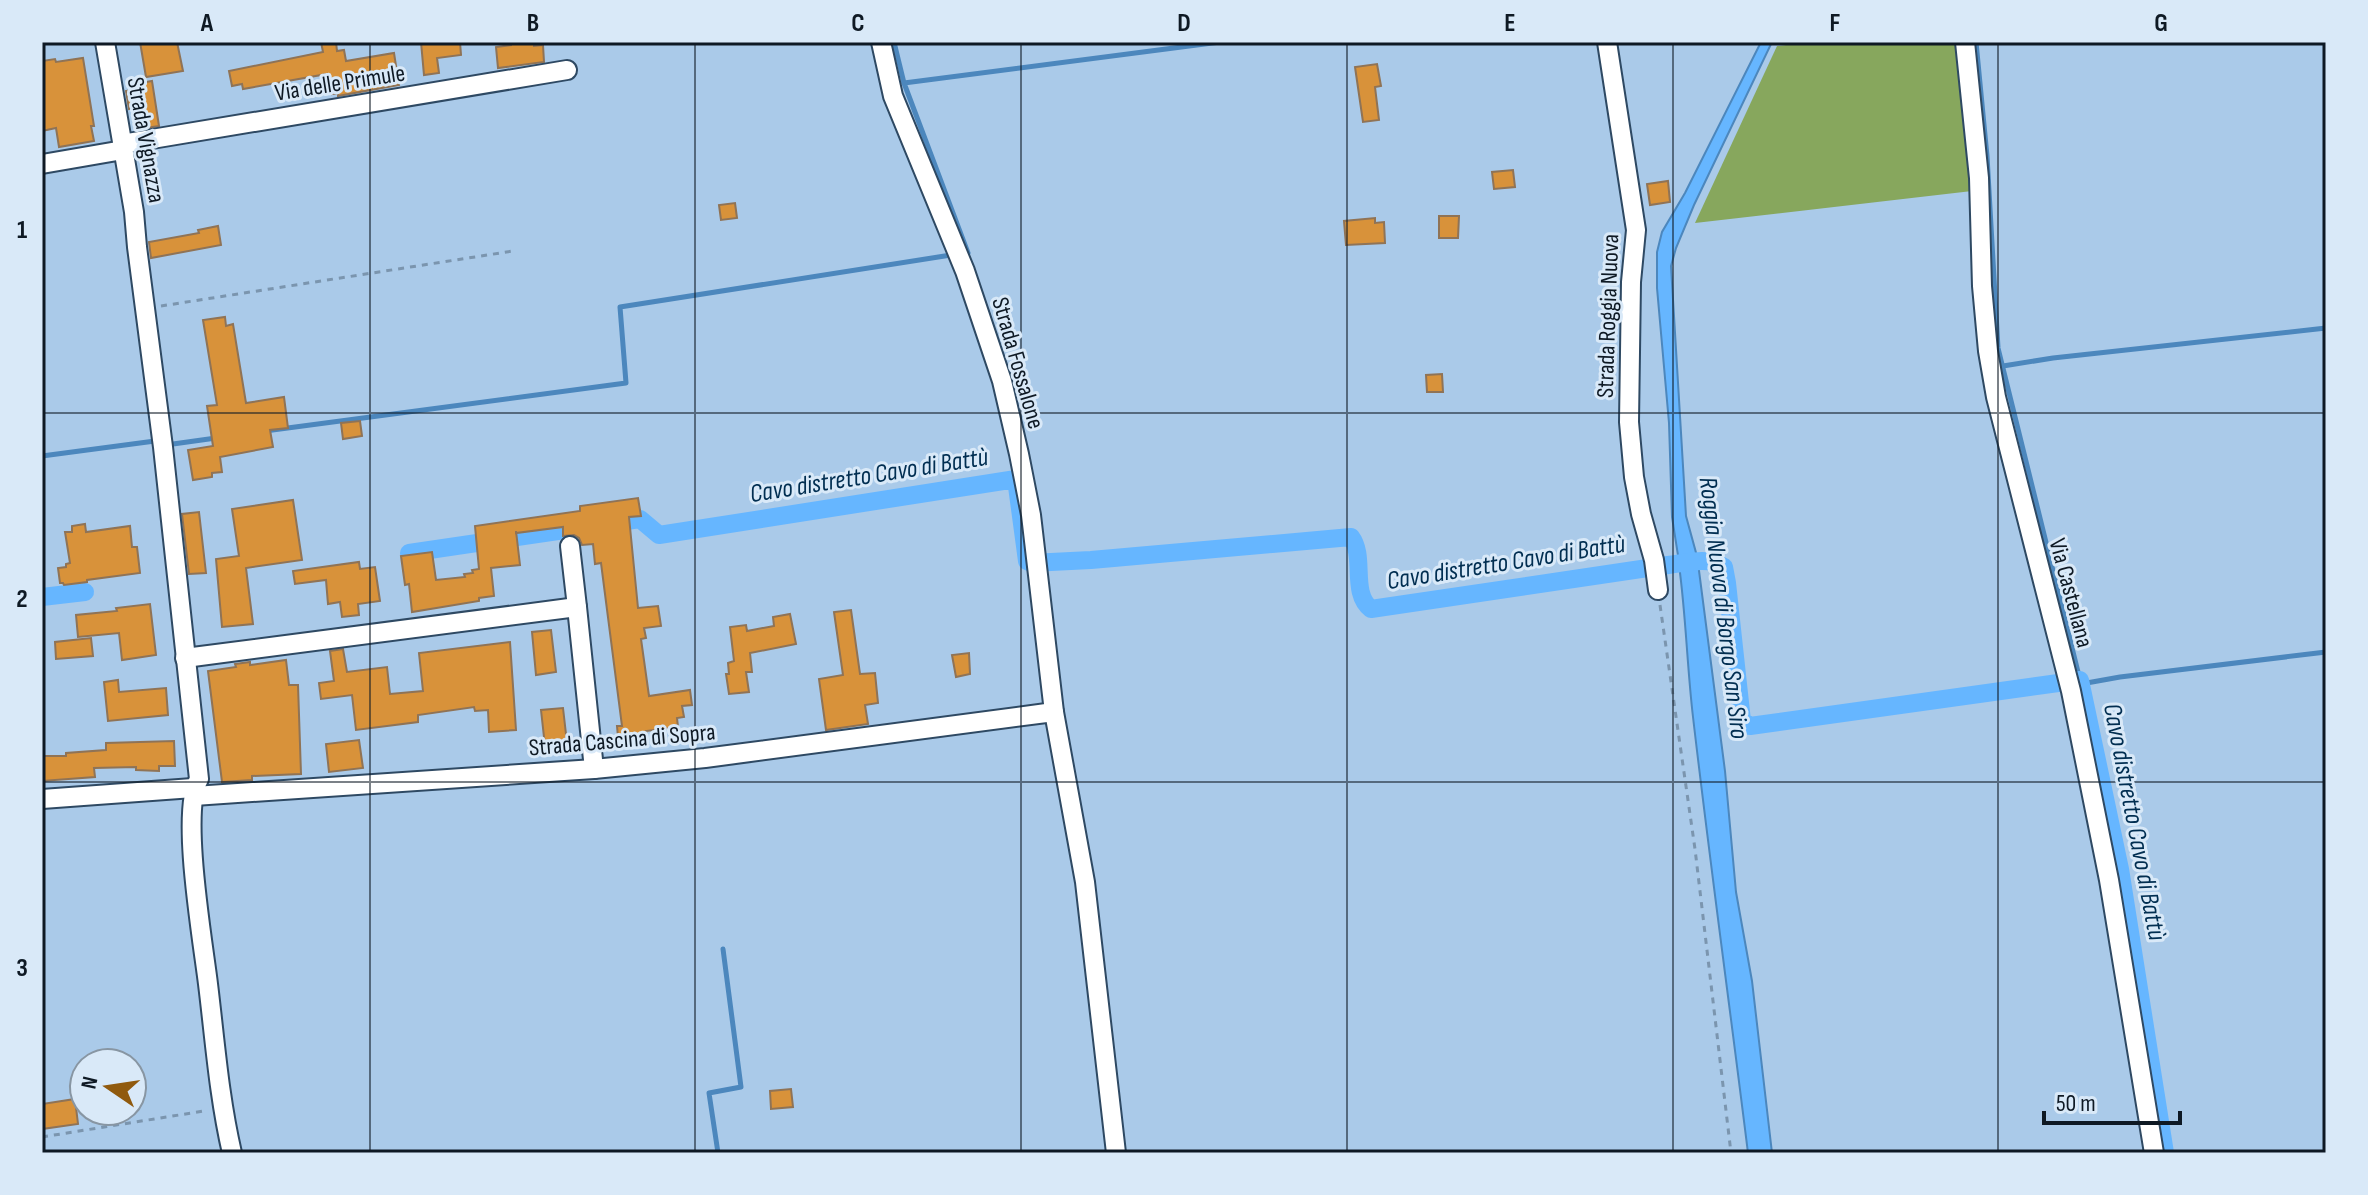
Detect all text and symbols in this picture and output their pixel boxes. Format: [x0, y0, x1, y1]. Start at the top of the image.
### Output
text: A [200, 8, 214, 39]
text: B [527, 8, 539, 39]
text: C [851, 8, 865, 39]
text: D [1177, 8, 1191, 39]
text: E [1504, 8, 1516, 39]
text: F [1830, 8, 1841, 39]
text: G [2154, 8, 2168, 39]
street label: Via delle Primule [273, 58, 407, 108]
street label: Strada Vignazza [121, 75, 171, 205]
text: 1 [17, 215, 27, 246]
street label: Strada Roggia Nuova [1591, 234, 1625, 398]
street label: Strada Fossalone [985, 294, 1051, 432]
water label: Cavo distretto Cavo di Battù [748, 442, 991, 510]
water label: Roggia Nuova di Borgo San Siro [1692, 475, 1755, 741]
water label: Cavo distretto Cavo di Battù [1385, 529, 1628, 597]
street label: Via Castellana [2043, 535, 2099, 651]
text: 2 [16, 584, 28, 615]
water label: Cavo distretto Cavo di Battù [2096, 701, 2172, 943]
street label: Strada Cascina di Sopra [528, 717, 716, 763]
text: 3 [16, 953, 28, 984]
north arrow [68, 1047, 148, 1127]
text: N [75, 1074, 104, 1092]
scale bar [2044, 1075, 2180, 1125]
text: 50 m [2056, 1089, 2096, 1118]

